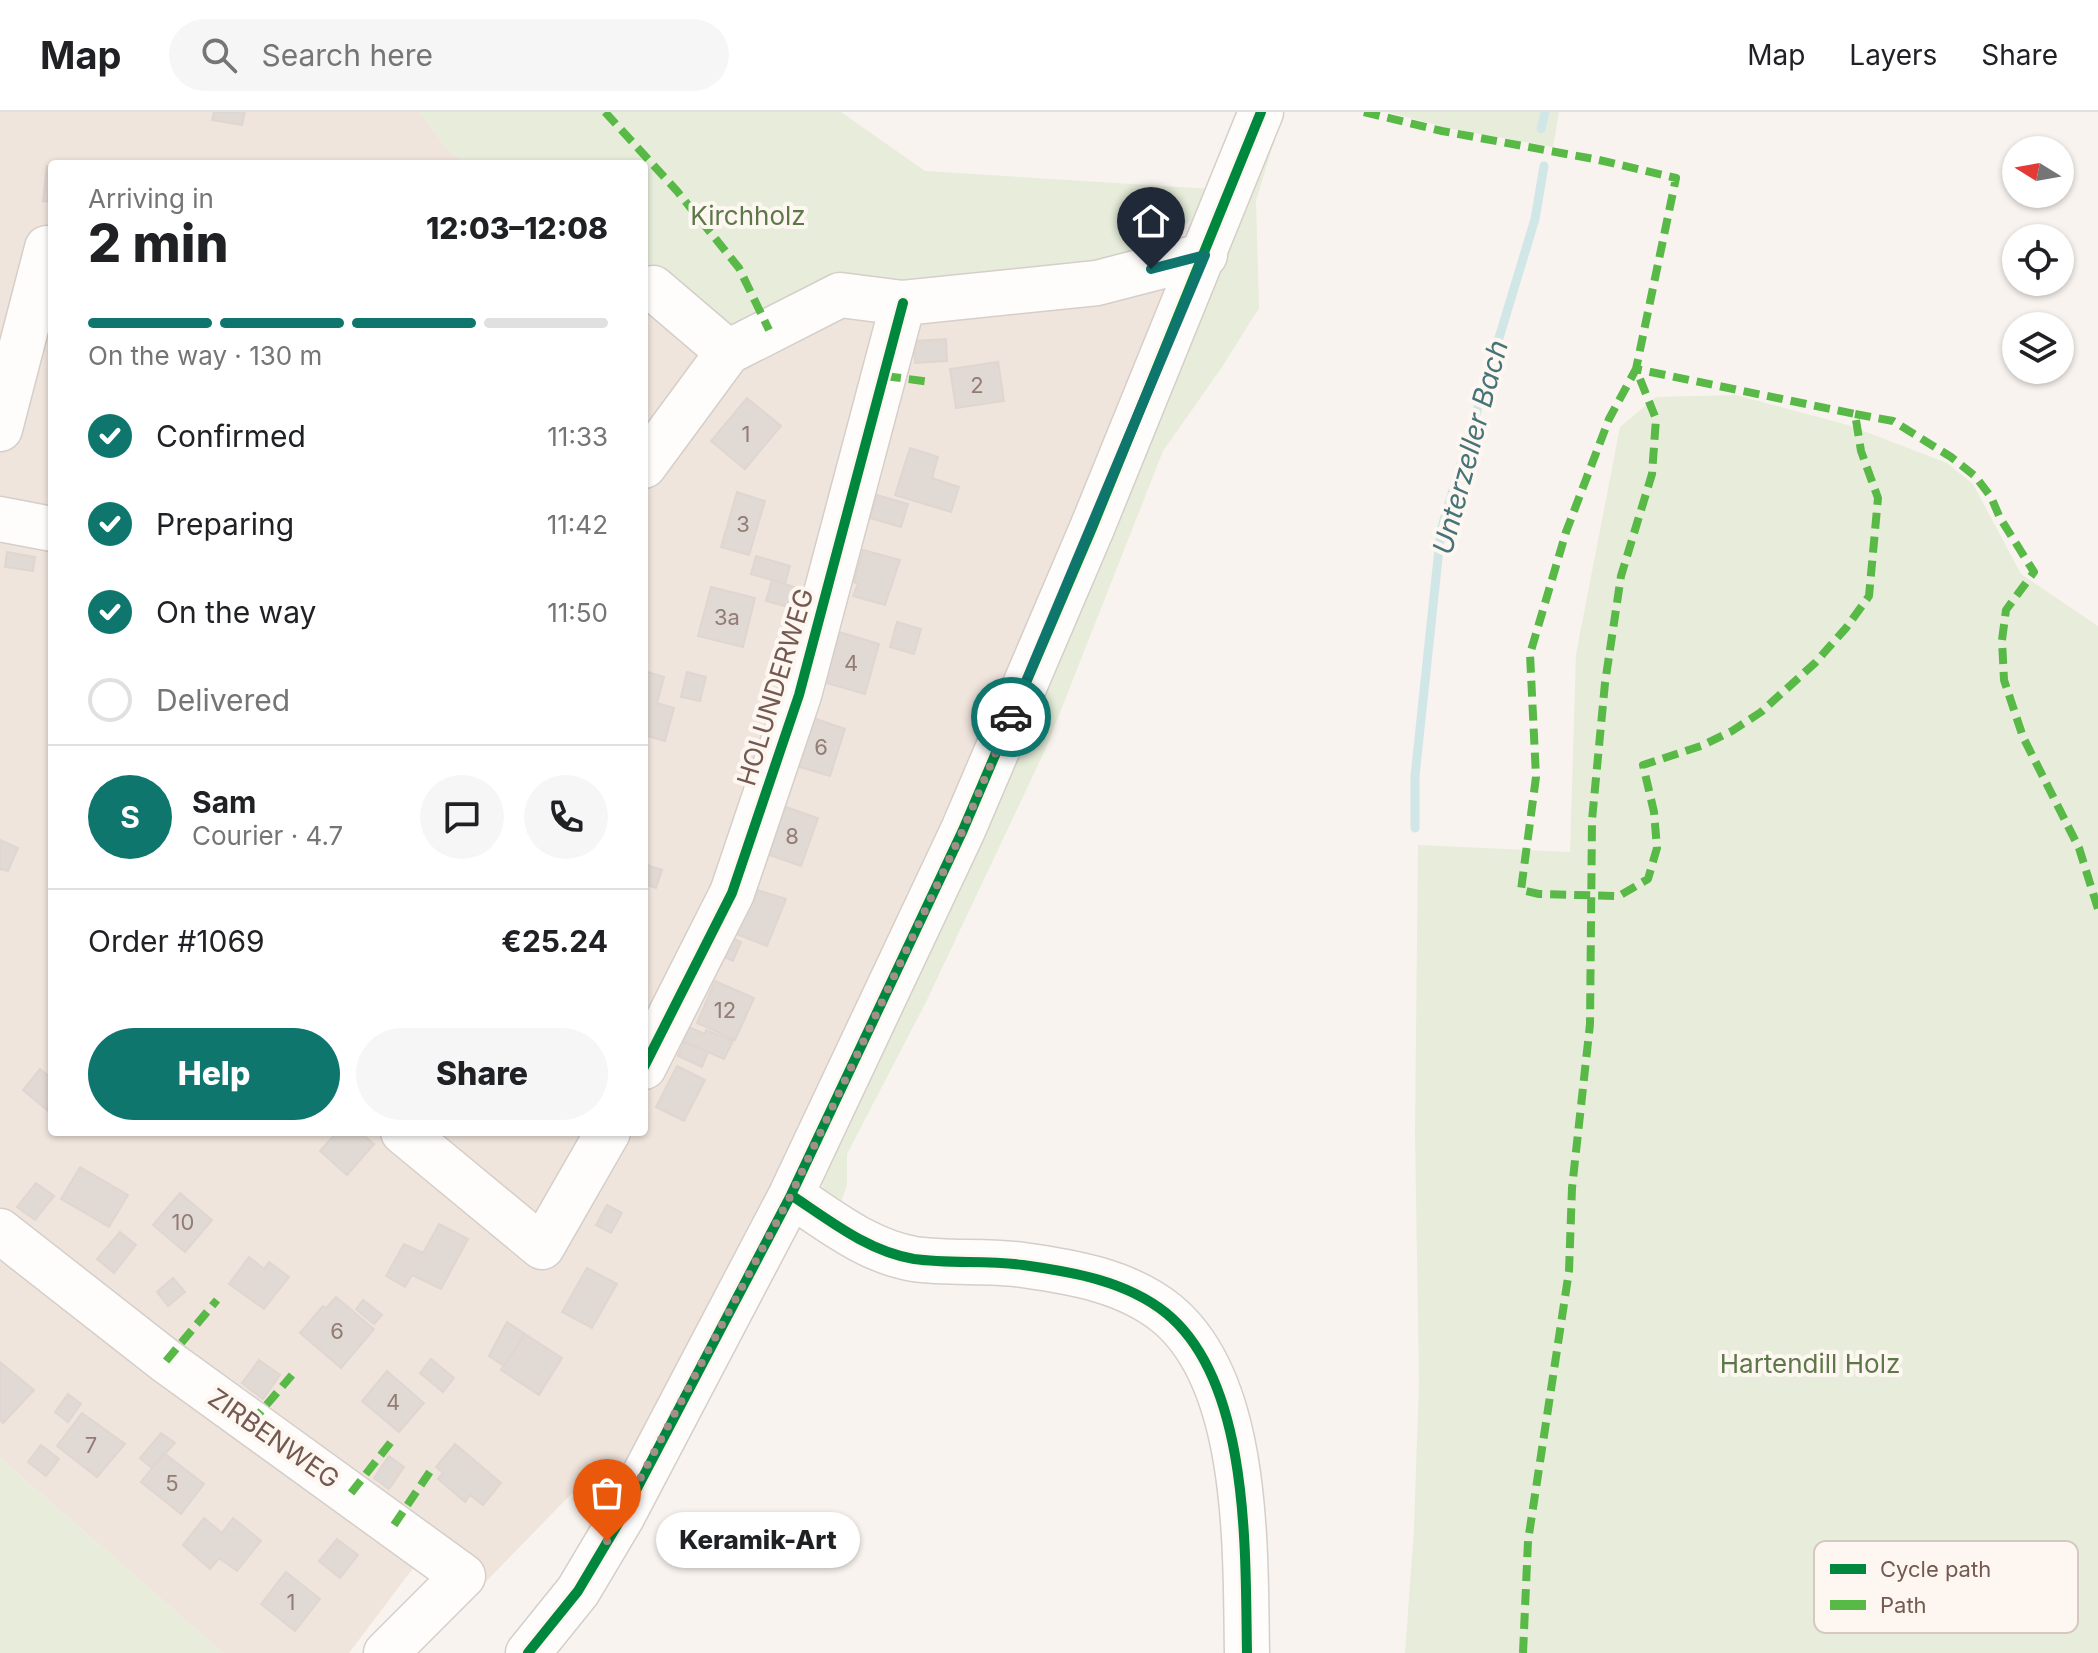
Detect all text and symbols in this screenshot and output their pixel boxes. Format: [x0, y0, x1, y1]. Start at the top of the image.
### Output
search box [169, 19, 729, 91]
text: Map [40, 32, 121, 78]
icon: search [197, 33, 241, 77]
text: Search here [261, 37, 433, 73]
text: Map [1747, 38, 1805, 72]
text: Layers [1849, 38, 1937, 72]
text: Share [1981, 38, 2058, 72]
north arrow [2002, 136, 2074, 208]
map controls [2002, 136, 2074, 384]
text: Arriving in [88, 183, 214, 214]
pin [1117, 187, 1185, 269]
icon: home [1129, 199, 1173, 243]
park label: Kirchholz [690, 200, 806, 231]
text: 12:03–12:08 [426, 210, 608, 246]
text: 2 min [88, 212, 229, 275]
button: locate [2002, 224, 2074, 296]
button: layers [2002, 312, 2074, 384]
water label: Unterzeller Bach [1425, 336, 1515, 558]
text: On the way · 130 m [88, 340, 322, 371]
house number: 2 [970, 372, 984, 398]
icon: check [88, 414, 132, 458]
text: Confirmed [156, 418, 306, 454]
text: 11:33 [547, 421, 608, 452]
house number: 1 [742, 421, 750, 447]
icon: check [88, 502, 132, 546]
text: Preparing [156, 506, 294, 542]
text: 11:42 [547, 509, 608, 540]
house number: 3 [736, 511, 750, 537]
street label: HOLUNDERWEG [730, 585, 820, 789]
icon: check [88, 590, 132, 634]
text: On the way [156, 594, 316, 630]
text: 11:50 [547, 597, 608, 628]
house number: 3a [714, 604, 740, 630]
house number: 4 [844, 650, 858, 676]
courier [971, 677, 1051, 757]
text: Delivered [156, 682, 290, 718]
icon: car [989, 695, 1033, 739]
house number: 6 [814, 734, 828, 760]
button: chat [420, 775, 504, 859]
button: phone [524, 775, 608, 859]
text: Sam [192, 784, 256, 820]
text: S [120, 799, 140, 835]
text: Courier · 4.7 [192, 820, 343, 851]
house number: 8 [785, 823, 799, 849]
text: Order #1069 [88, 923, 265, 959]
text: €25.24 [501, 923, 608, 959]
house number: 12 [714, 997, 736, 1023]
button: Help [88, 1028, 340, 1120]
button: Share [356, 1028, 608, 1120]
house number: 10 [172, 1209, 194, 1235]
house number: 6 [330, 1318, 344, 1344]
park label: Hartendill Holz [1720, 1348, 1900, 1379]
street label: ZIRBENWEG [202, 1381, 346, 1495]
house number: 4 [386, 1389, 400, 1415]
house number: 7 [85, 1432, 97, 1458]
pin [573, 1459, 641, 1541]
house number: 5 [165, 1470, 179, 1496]
icon: bag [585, 1471, 629, 1515]
callout: Keramik-Art [655, 1513, 859, 1569]
text: Keramik-Art [679, 1524, 837, 1555]
legend [1814, 1541, 2078, 1633]
text: Cycle path [1880, 1556, 1991, 1582]
house number: 1 [287, 1589, 295, 1615]
text: Path [1880, 1592, 1927, 1618]

